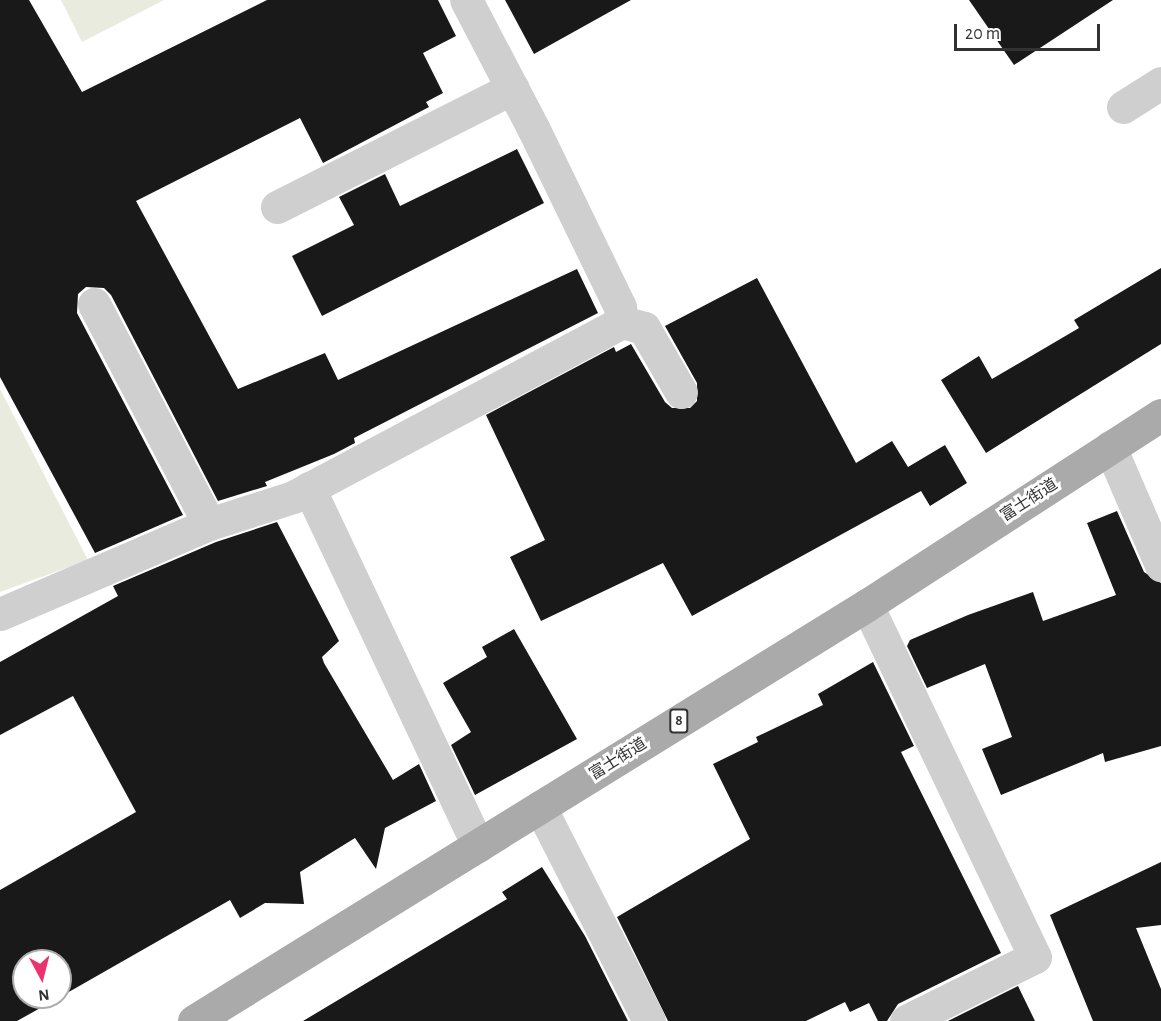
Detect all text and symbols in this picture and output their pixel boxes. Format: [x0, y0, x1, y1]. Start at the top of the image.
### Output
scale bar [957, 12, 1102, 50]
text: 20 m [965, 25, 1000, 43]
street label: 富士街道 [997, 475, 1061, 525]
road number: 8 [668, 709, 690, 733]
street label: 富士街道 [586, 734, 650, 784]
north arrow [12, 949, 72, 1009]
text: N [37, 986, 50, 1003]

